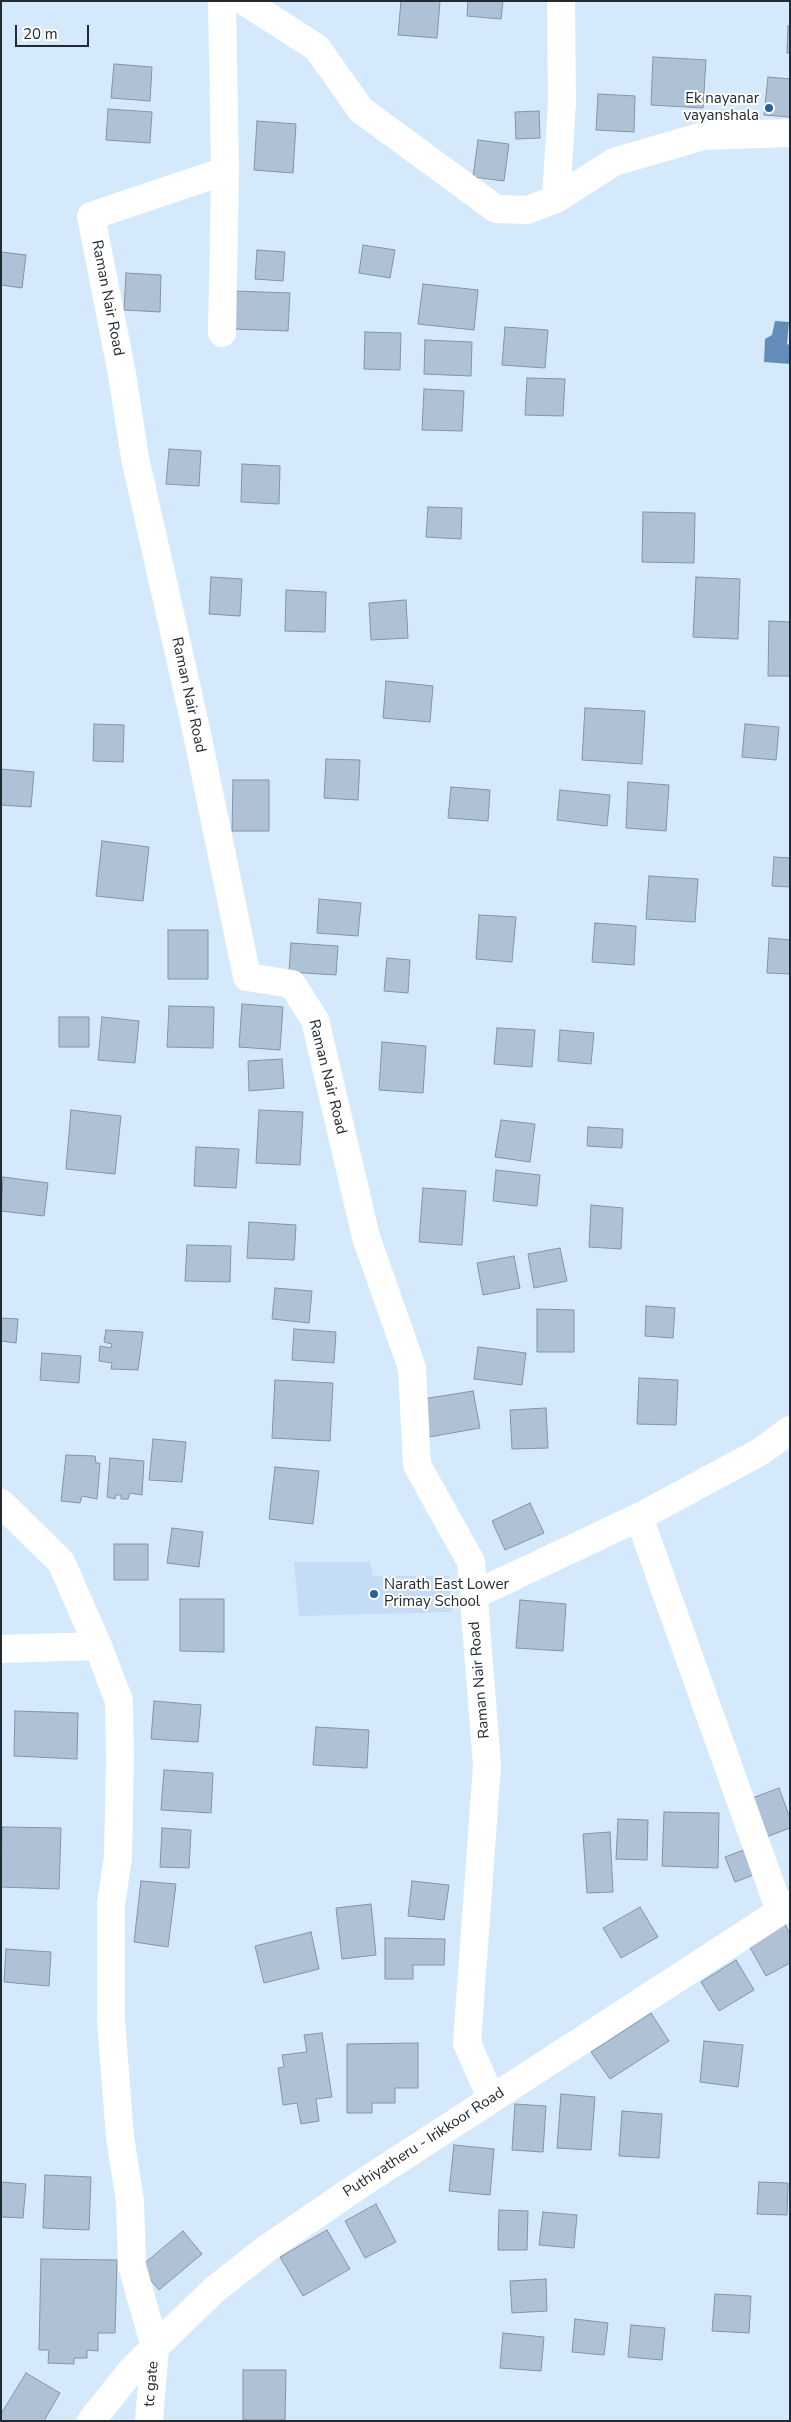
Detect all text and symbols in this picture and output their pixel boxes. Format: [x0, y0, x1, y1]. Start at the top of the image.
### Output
scale bar [18, 15, 91, 47]
text: 20 m [23, 24, 58, 44]
place label: Ek nayanar vayanshala [683, 90, 759, 125]
marker: Ek nayanar vayanshala [763, 102, 775, 114]
street label: Raman Nair Road [87, 238, 127, 358]
street label: Raman Nair Road [167, 636, 209, 754]
street label: Raman Nair Road [304, 1018, 350, 1136]
place label: Narath East Lower Primay School [384, 1576, 509, 1611]
marker: Narath East Lower Primay School [368, 1588, 380, 1600]
street label: Raman Nair Road [466, 1621, 494, 1739]
street label: Puthiyatheru - Irikkoor Road [340, 2084, 508, 2202]
street label: tc gate [141, 2360, 163, 2408]

